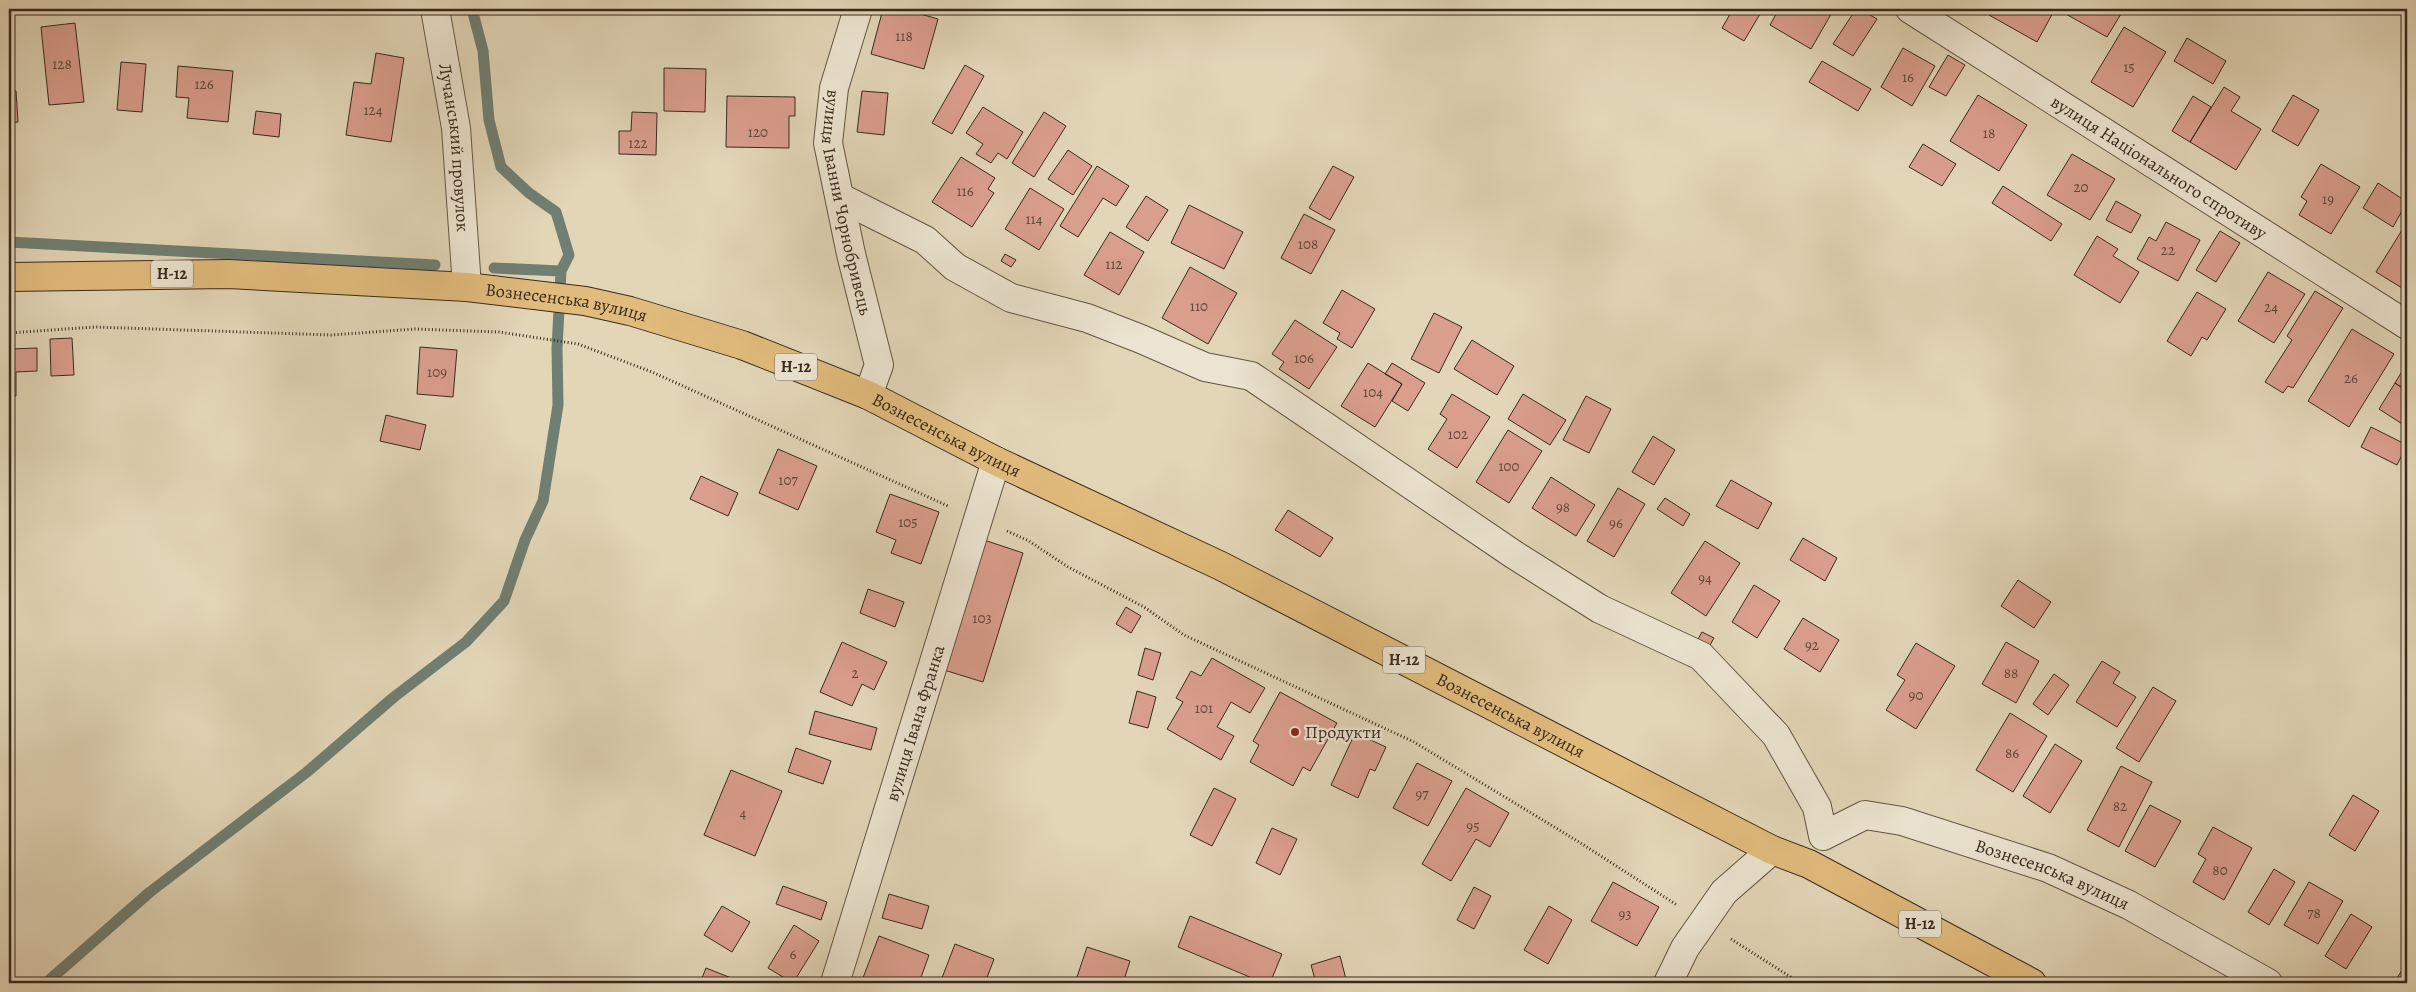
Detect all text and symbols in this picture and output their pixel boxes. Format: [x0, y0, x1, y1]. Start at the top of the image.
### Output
house number: 118 [895, 26, 913, 46]
house number: 128 [52, 54, 72, 74]
house number: 15 [2123, 57, 2135, 77]
street label: Лучанський провулок [433, 61, 475, 232]
house number: 16 [1902, 67, 1914, 87]
house number: 126 [194, 74, 214, 94]
street label: вулиця Іванни Чорнобривець [816, 88, 878, 318]
street label: вулиця Національного спротиву [2046, 90, 2272, 245]
house number: 124 [363, 100, 383, 120]
house number: 120 [748, 122, 768, 142]
house number: 18 [1983, 123, 1995, 143]
house number: 122 [628, 133, 648, 153]
house number: 20 [2073, 177, 2089, 197]
house number: 116 [956, 181, 974, 201]
house number: 19 [2322, 189, 2334, 209]
house number: 114 [1025, 209, 1043, 229]
house number: 108 [1298, 234, 1318, 254]
house number: 22 [2161, 240, 2175, 260]
house number: 112 [1105, 254, 1123, 274]
road number: Н-12 [151, 260, 193, 288]
street label: Вознесенська вулиця [484, 277, 650, 328]
house number: 110 [1190, 296, 1208, 316]
house number: 24 [2264, 297, 2278, 317]
house number: 106 [1294, 348, 1314, 368]
road number: Н-12 [775, 354, 817, 381]
house number: 109 [427, 362, 447, 382]
house number: 26 [2344, 368, 2358, 388]
house number: 104 [1363, 382, 1383, 402]
street label: Вознесенська вулиця [868, 387, 1025, 483]
house number: 102 [1448, 424, 1468, 444]
house number: 100 [1498, 456, 1520, 476]
house number: 107 [778, 470, 798, 490]
house number: 98 [1556, 497, 1570, 517]
house number: 105 [898, 512, 918, 532]
house number: 96 [1609, 513, 1623, 533]
house number: 94 [1698, 568, 1712, 588]
house number: 103 [972, 608, 992, 628]
house number: 92 [1805, 635, 1819, 655]
street label: вулиця Івана Франка [880, 641, 951, 804]
road number: Н-12 [1383, 646, 1425, 674]
house number: 2 [851, 663, 859, 683]
house number: 88 [2004, 663, 2018, 683]
street label: Вознесенська вулиця [1432, 667, 1589, 763]
house number: 90 [1909, 685, 1923, 705]
house number: 101 [1195, 698, 1213, 718]
place label: Продукти [1305, 720, 1381, 744]
marker: Продукти [1289, 726, 1301, 738]
house number: 86 [2005, 743, 2019, 763]
house number: 97 [1415, 784, 1429, 804]
house number: 82 [2113, 796, 2127, 816]
house number: 4 [740, 803, 747, 823]
house number: 95 [1466, 816, 1480, 836]
street label: Вознесенська вулиця [1972, 833, 2133, 916]
house number: 80 [2212, 860, 2228, 880]
house number: 78 [2307, 903, 2321, 923]
house number: 93 [1618, 904, 1632, 924]
road number: Н-12 [1899, 911, 1941, 938]
house number: 6 [790, 944, 797, 964]

